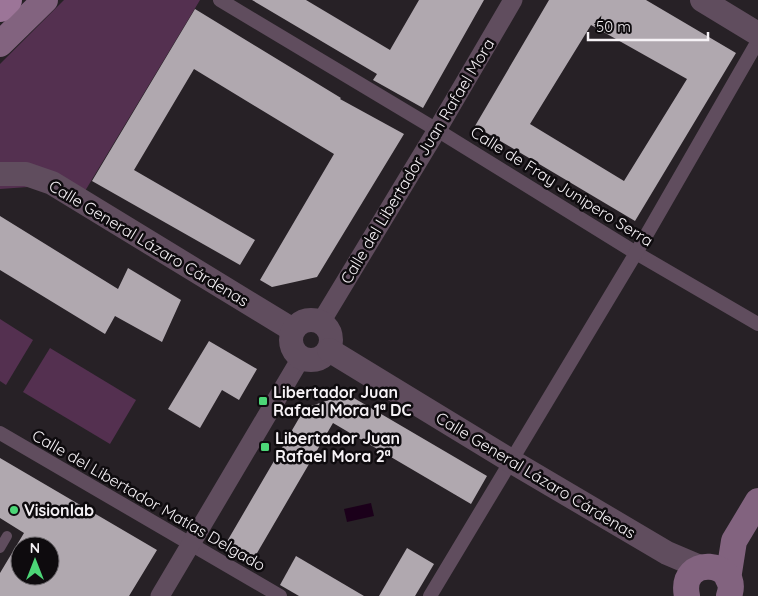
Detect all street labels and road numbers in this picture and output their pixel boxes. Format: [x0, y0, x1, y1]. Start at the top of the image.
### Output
street label: Calle del Libertador Juan Rafael Mora [336, 35, 498, 287]
street label: Calle de Fray Junipero Serra [467, 122, 657, 250]
street label: Calle General Lázaro Cárdenas [46, 175, 252, 311]
street label: Calle General Lázaro Cárdenas [433, 407, 639, 543]
street label: Calle del Libertador Matías Delgado [29, 425, 269, 575]

